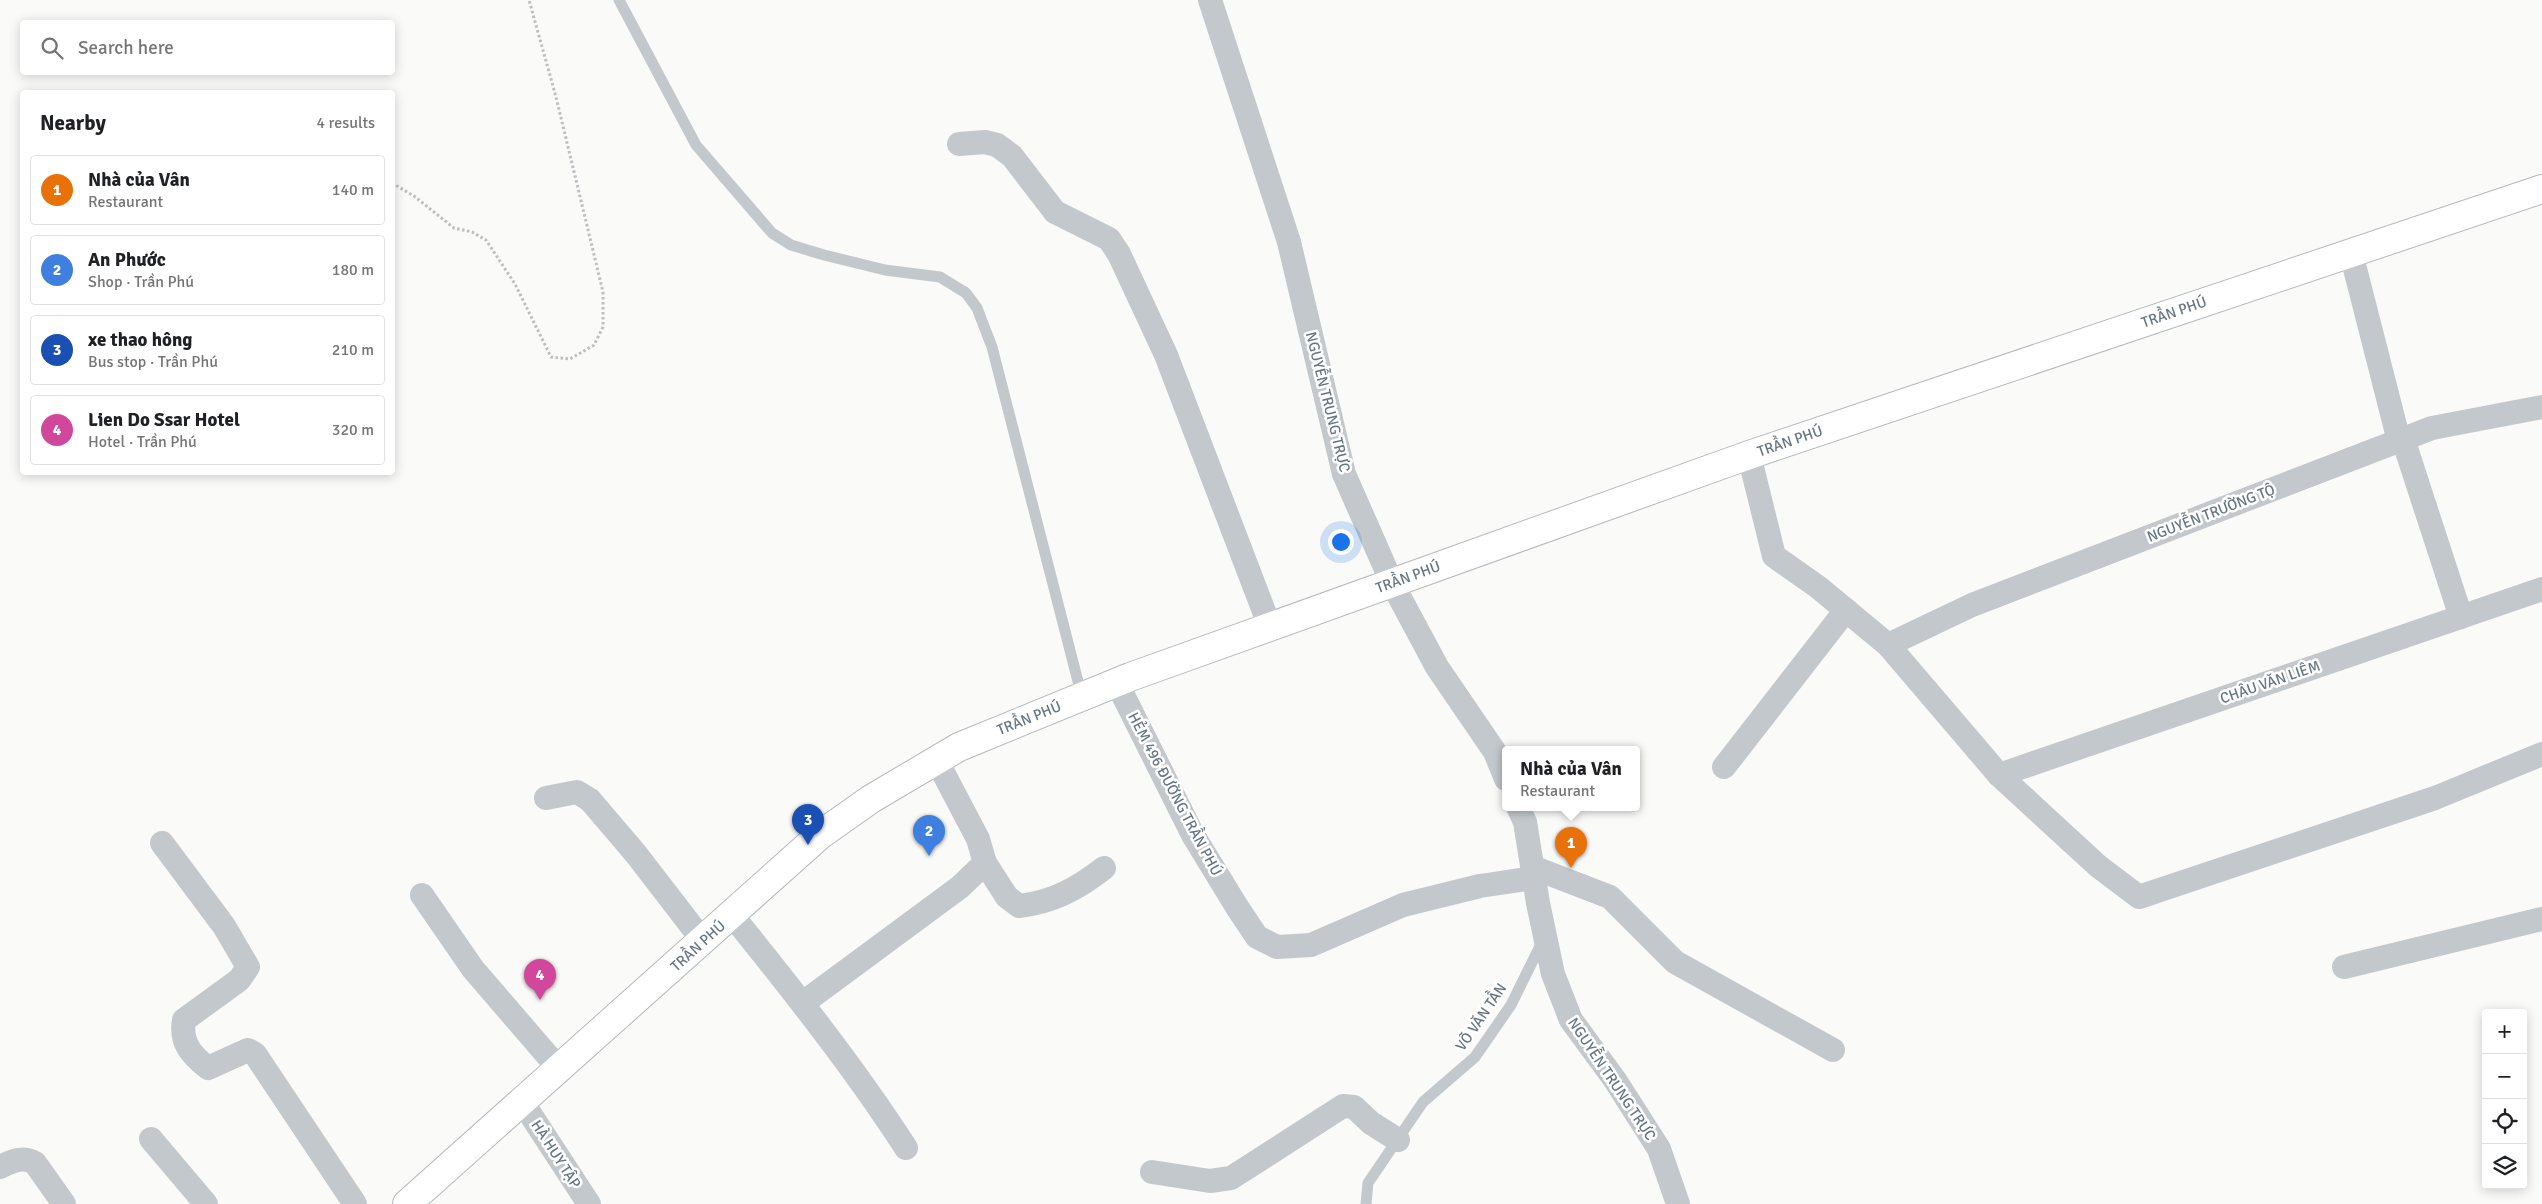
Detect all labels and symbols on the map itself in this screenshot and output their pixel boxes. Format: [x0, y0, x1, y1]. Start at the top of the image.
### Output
street label: TRẦN PHÚ [2138, 290, 2209, 332]
street label: NGUYỄN TRUNG TRỰC [1302, 329, 1358, 474]
street label: TRẦN PHÚ [1754, 419, 1825, 461]
street label: NGUYỄN TRƯỜNG TỘ [2143, 477, 2278, 546]
your location [1328, 529, 1354, 555]
street label: TRẦN PHÚ [1372, 554, 1443, 597]
street label: CHÂU VĂN LIÊM [2218, 656, 2322, 708]
street label: TRẦN PHÚ [993, 694, 1064, 739]
street label: HẺM 496 ĐƯỜNG TRẦN PHÚ [1124, 708, 1228, 879]
pin: 3 [792, 804, 824, 845]
pin: 2 [913, 815, 945, 856]
pin: 1 [1555, 827, 1587, 868]
street label: TRẦN PHÚ [665, 914, 729, 975]
pin: 4 [524, 959, 556, 1000]
street label: VÕ VĂN TẦN [1449, 978, 1510, 1054]
street label: NGUYỄN TRUNG TRỰC [1564, 1012, 1663, 1144]
street label: HÀ HUY TẬP [527, 1116, 586, 1191]

